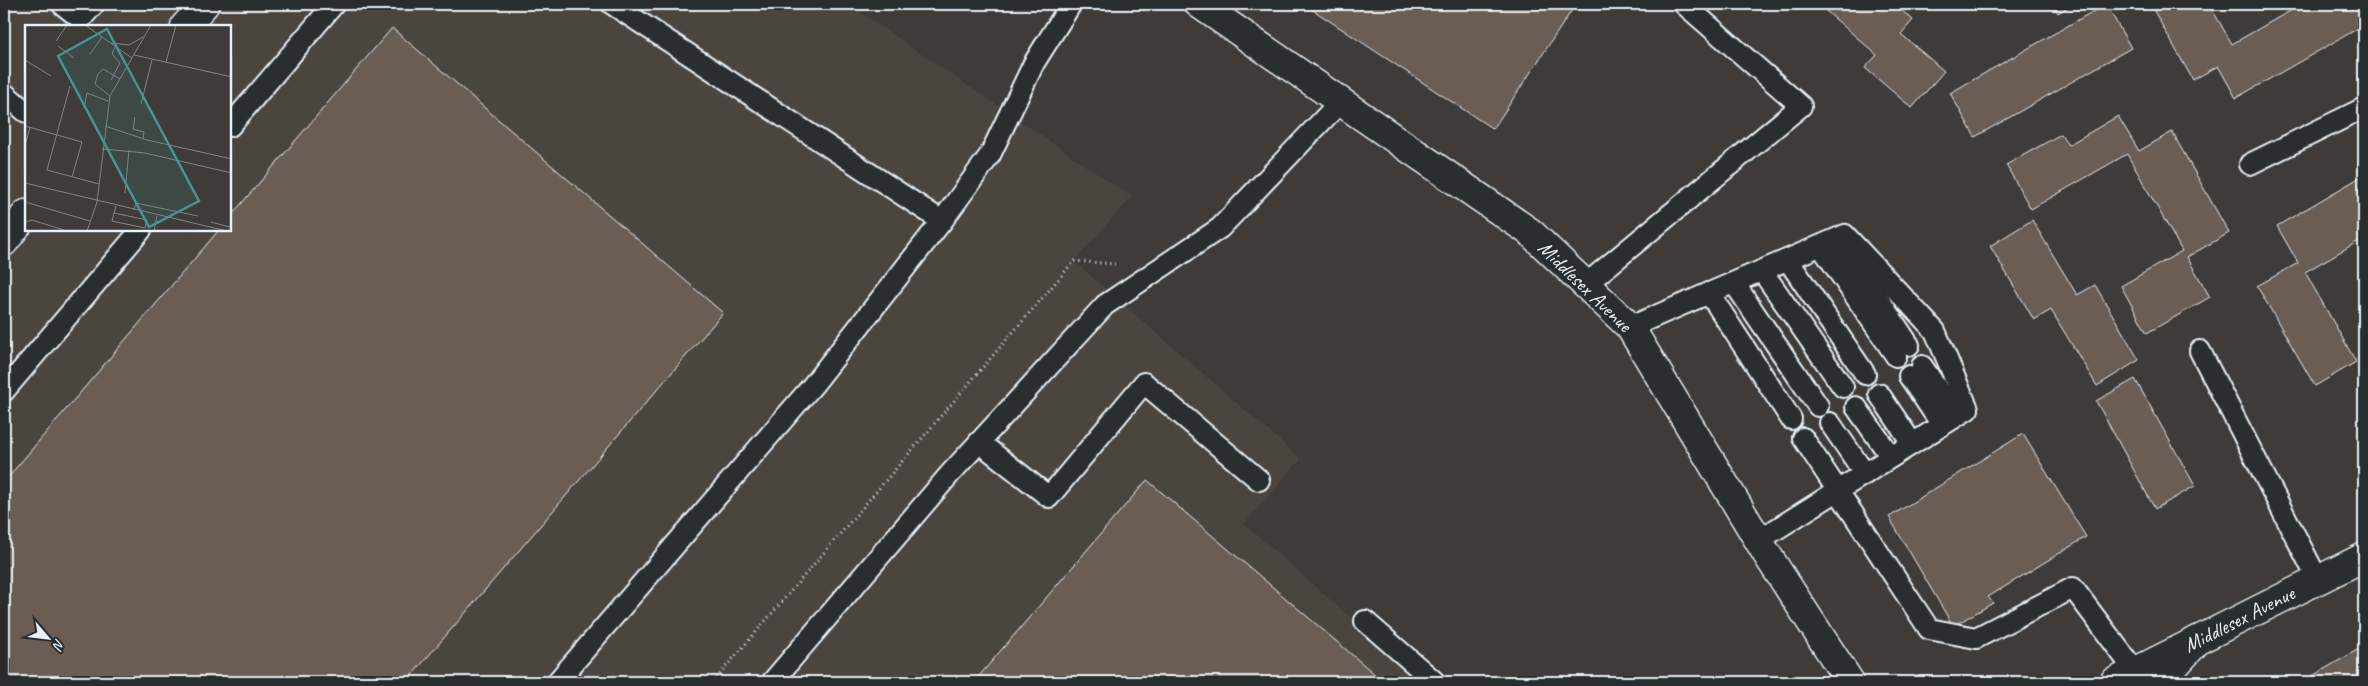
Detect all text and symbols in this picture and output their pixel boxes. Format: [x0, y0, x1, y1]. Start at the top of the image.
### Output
inset map [25, 25, 231, 231]
street label: Middlesex Avenue [1533, 235, 1638, 338]
street label: Middlesex Avenue [2179, 579, 2300, 658]
north arrow [22, 614, 72, 664]
text: N [48, 636, 69, 654]

